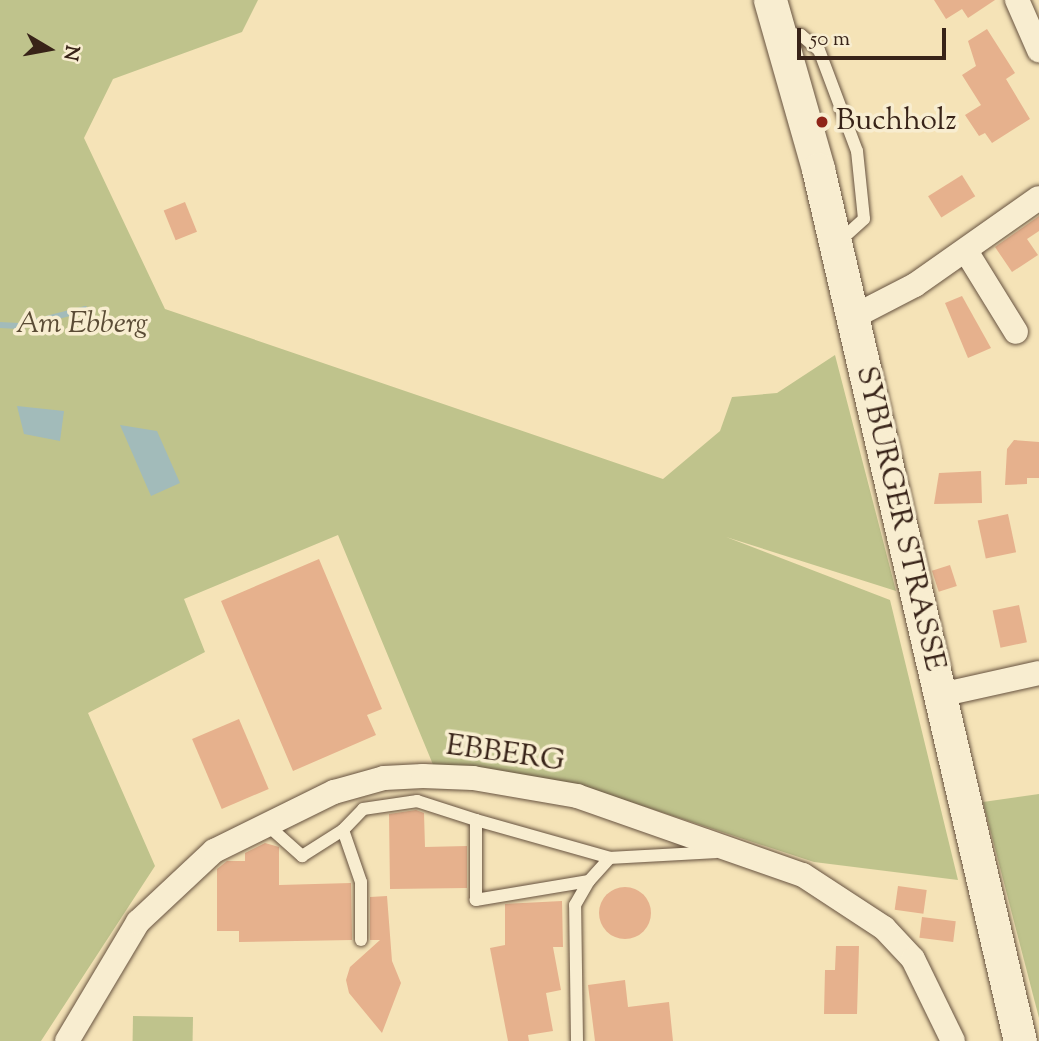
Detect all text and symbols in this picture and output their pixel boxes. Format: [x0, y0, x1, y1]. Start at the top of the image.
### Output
north arrow [14, 14, 84, 84]
scale bar [801, 14, 950, 58]
text: 50 m [810, 25, 850, 55]
text: N [56, 43, 85, 63]
place label: Buchholz [836, 104, 956, 140]
marker: Buchholz [814, 114, 830, 130]
park label: Am Ebberg [16, 307, 148, 343]
street label: SYBURGER STRASSE [846, 363, 952, 675]
street label: EBBERG [443, 729, 567, 781]

